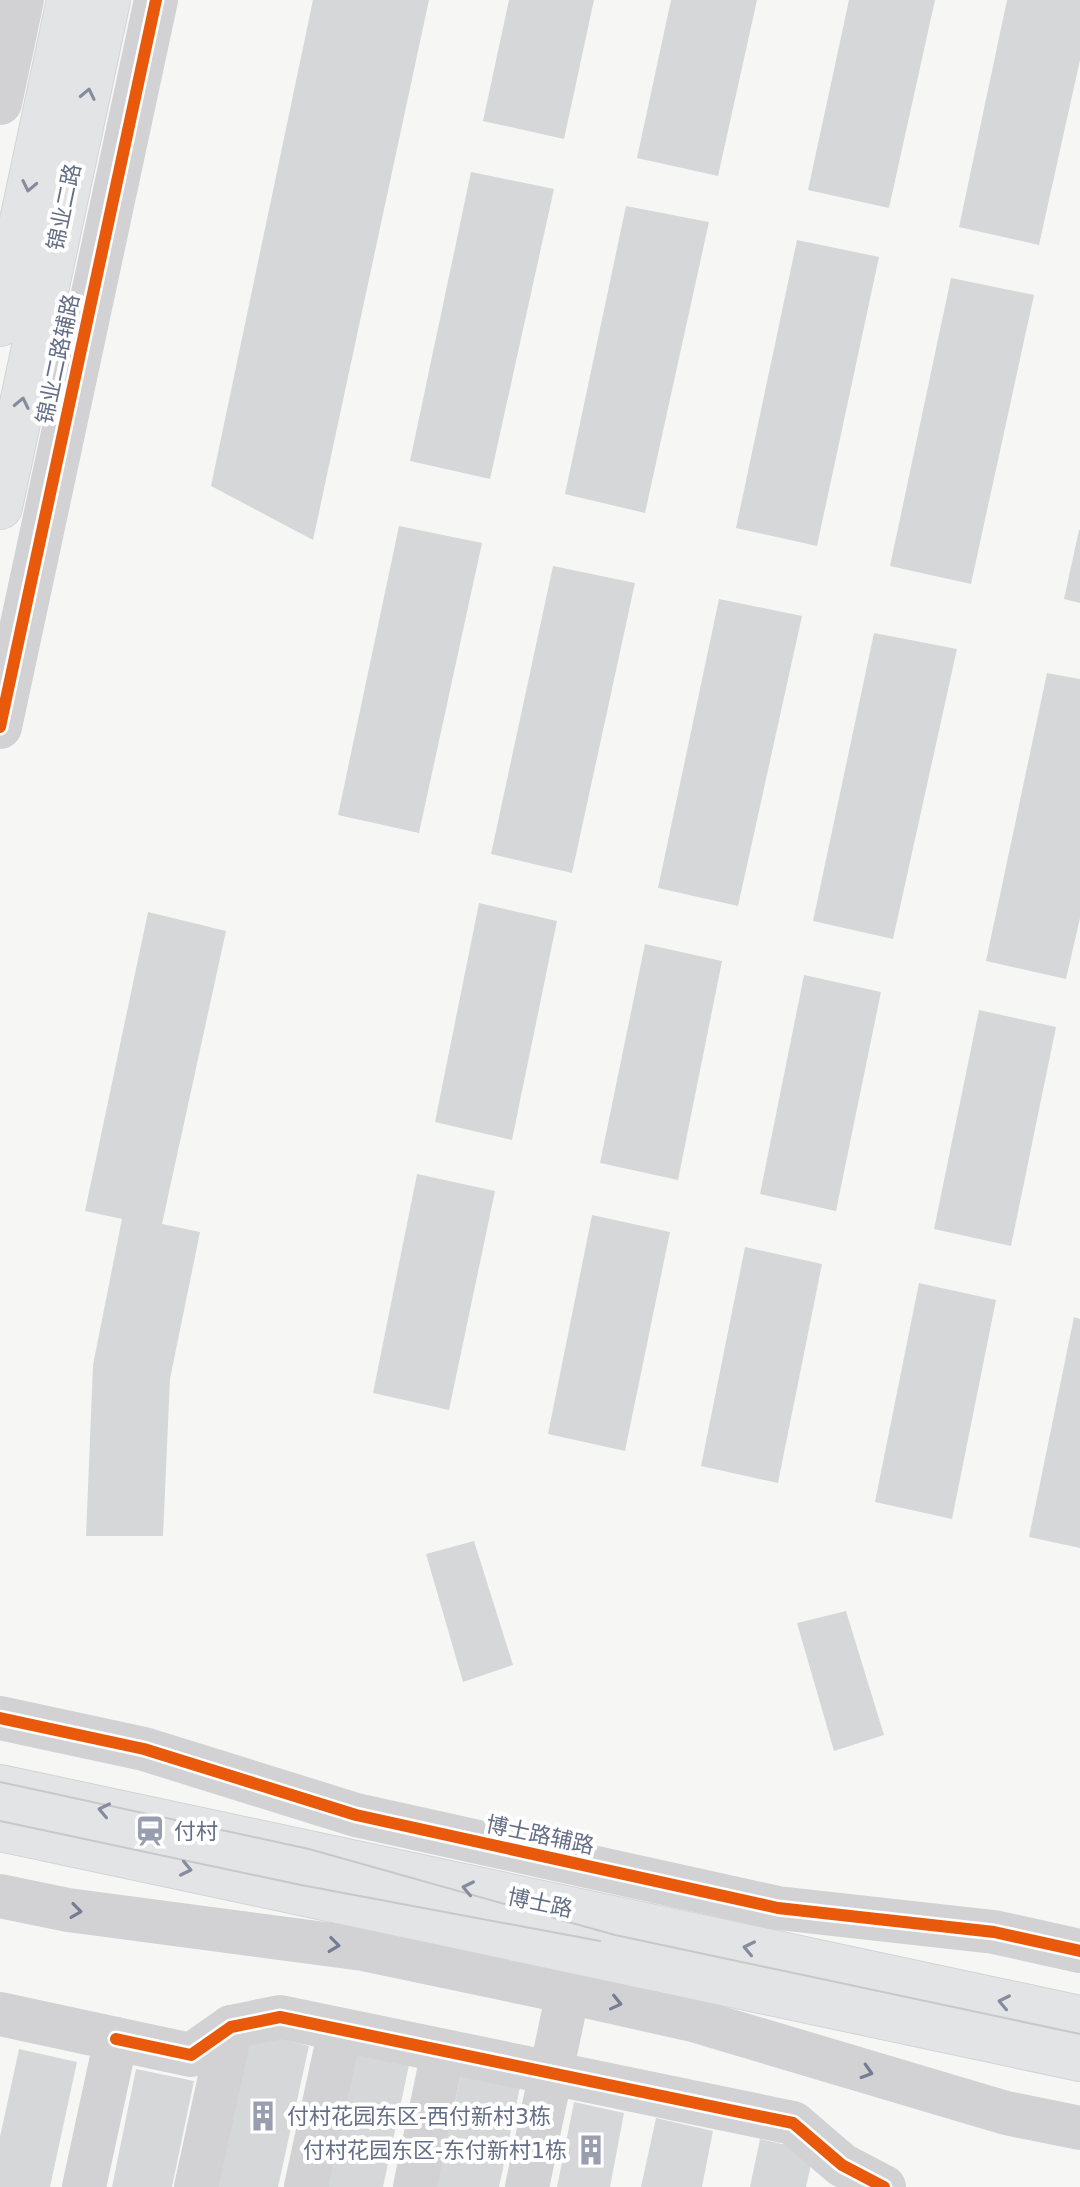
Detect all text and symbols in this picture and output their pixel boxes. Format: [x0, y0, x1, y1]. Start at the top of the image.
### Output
one-way arrow [79, 88, 96, 102]
street label: 锦业二路 [43, 161, 85, 253]
one-way arrow [21, 179, 38, 192]
street label: 锦业二路辅路 [32, 292, 84, 426]
one-way arrow [13, 397, 30, 411]
one-way arrow [98, 1802, 111, 1819]
street label: 博士路辅路 [484, 1811, 596, 1859]
station icon: 付村 [133, 1814, 167, 1848]
place label: 付村 [174, 1819, 218, 1844]
one-way arrow [179, 1860, 192, 1877]
one-way arrow [461, 1880, 475, 1897]
street label: 博士路 [505, 1884, 575, 1922]
one-way arrow [70, 1902, 83, 1919]
one-way arrow [328, 1936, 341, 1953]
one-way arrow [743, 1940, 757, 1957]
one-way arrow [609, 1994, 623, 2011]
one-way arrow [997, 1994, 1011, 2011]
one-way arrow [859, 2063, 873, 2079]
building icon: 付村花园东区-西付新村3栋 [246, 2099, 280, 2133]
place label: 付村花园东区-西付新村3栋 [287, 2104, 551, 2129]
building icon: 付村花园东区-东付新村1栋 [574, 2133, 608, 2167]
place label: 付村花园东区-东付新村1栋 [303, 2138, 567, 2163]

